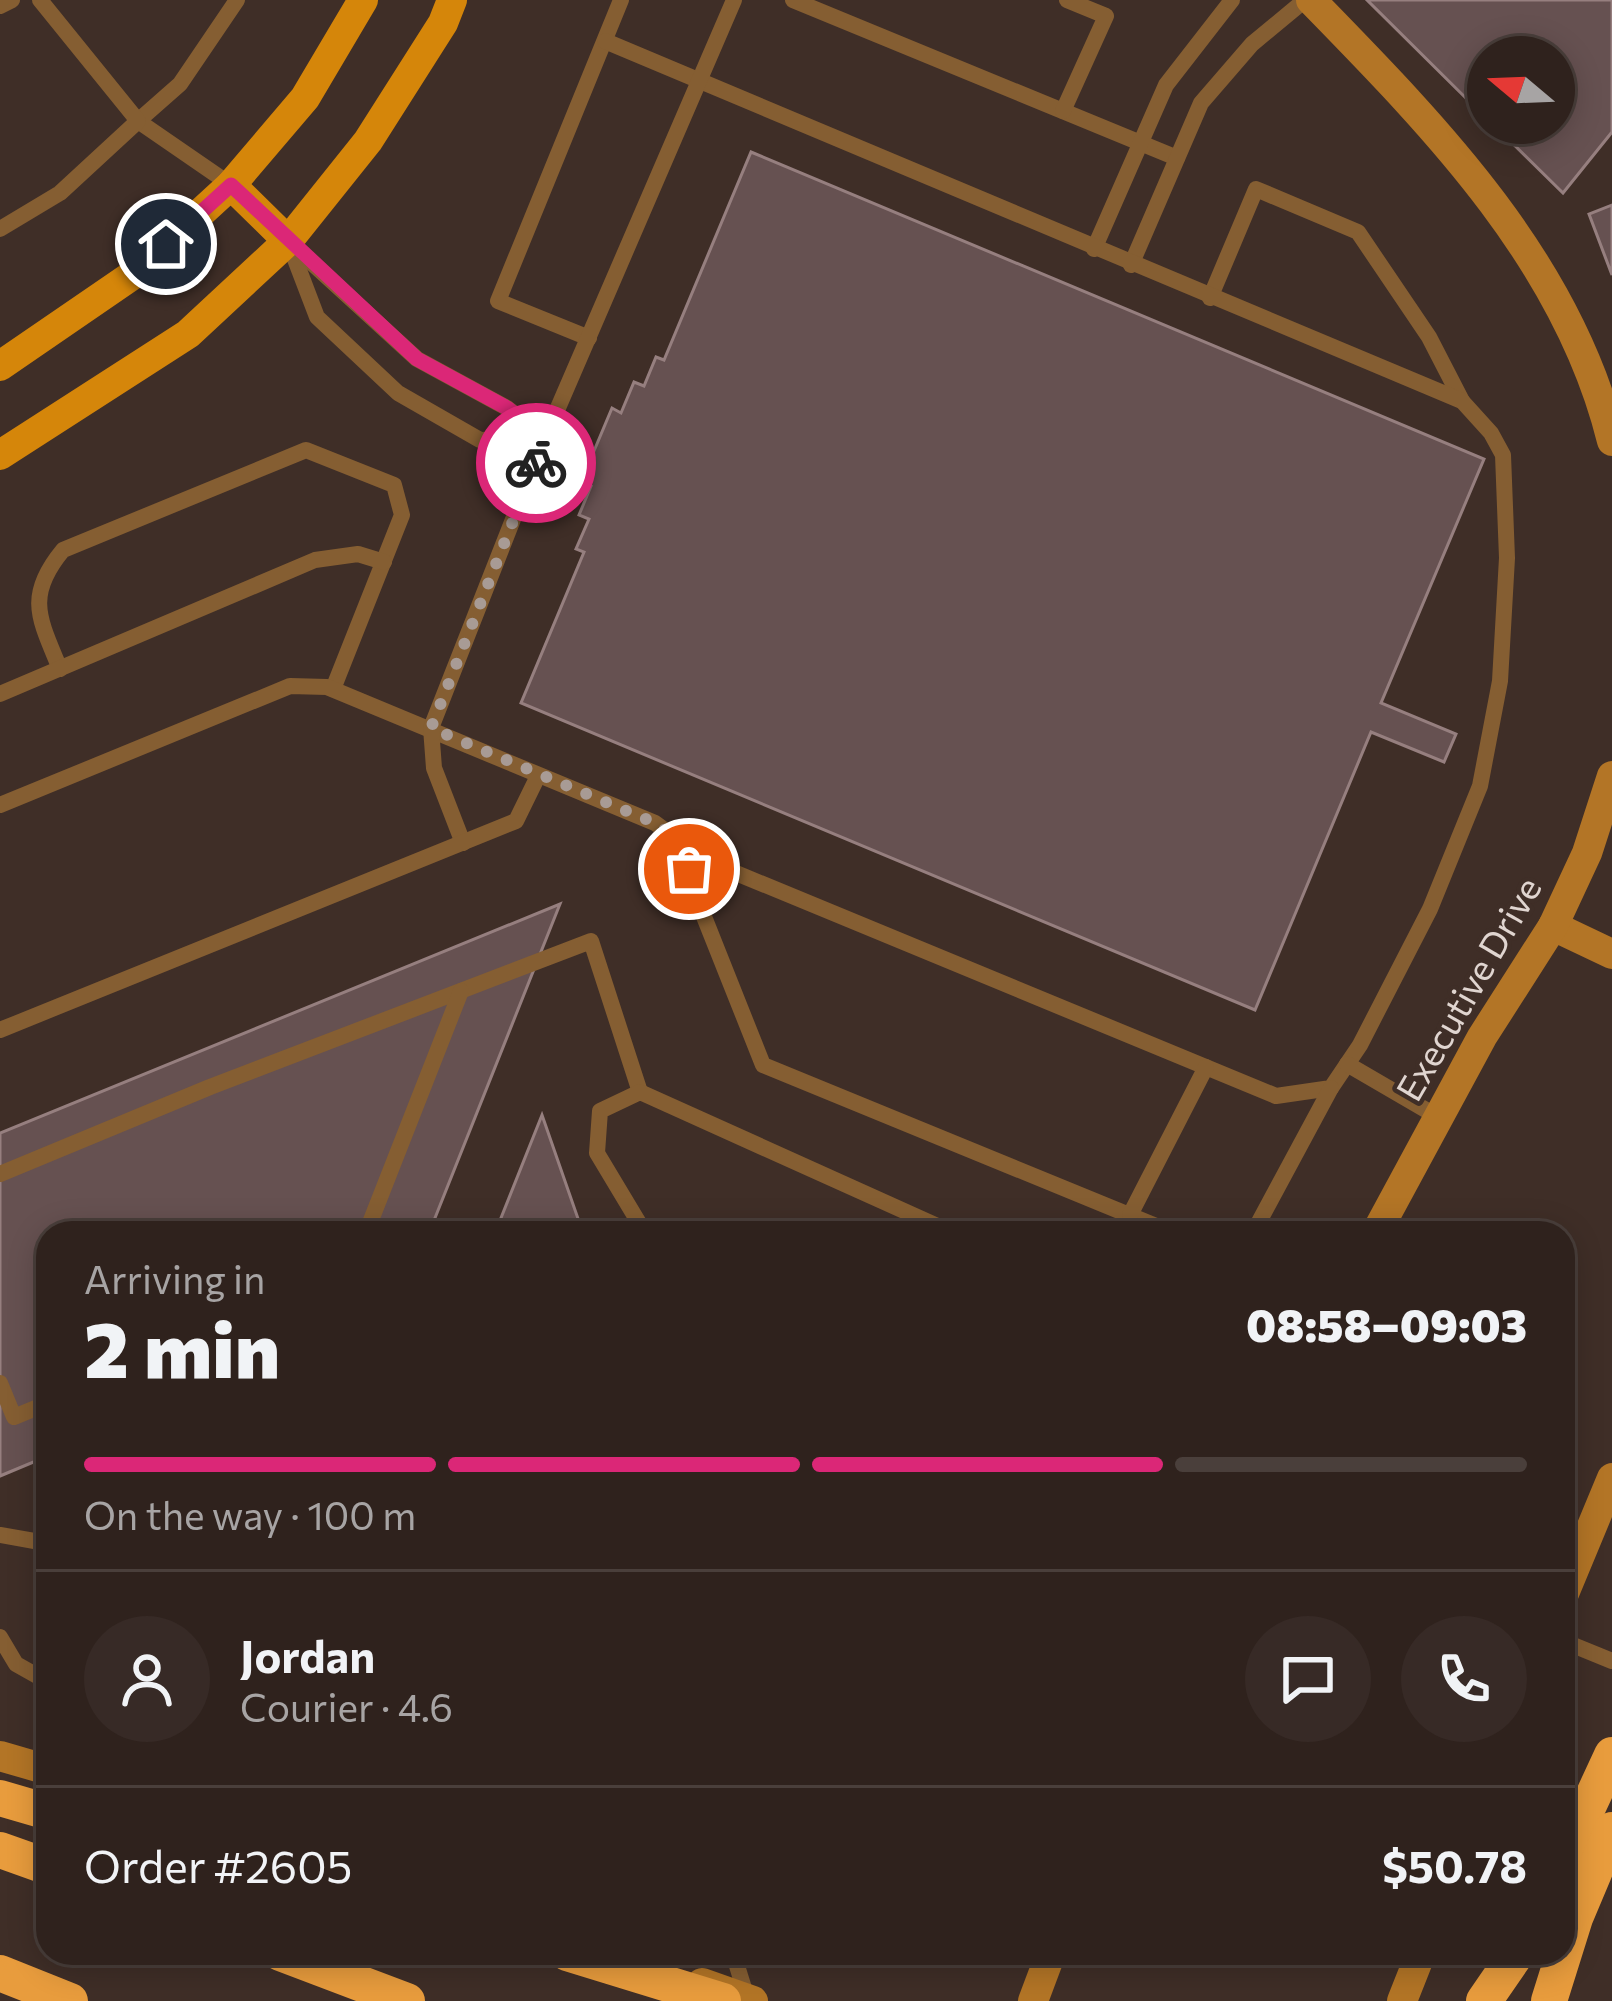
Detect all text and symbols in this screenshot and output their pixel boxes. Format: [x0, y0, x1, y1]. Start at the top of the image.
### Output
north arrow [1467, 36, 1575, 144]
map controls [1467, 36, 1575, 144]
pin [115, 193, 217, 295]
icon: home [133, 211, 199, 277]
courier [476, 403, 596, 523]
icon: bike [503, 430, 569, 496]
pin [638, 818, 740, 920]
icon: bag [656, 836, 722, 902]
street label: Executive Drive [1385, 868, 1549, 1108]
text: Arriving in [84, 1254, 265, 1302]
text: 08:58–09:03 [1246, 1296, 1527, 1351]
text: 2 min [84, 1299, 280, 1394]
text: On the way · 100 m [84, 1490, 416, 1538]
button: person [84, 1616, 210, 1742]
button: chat [1245, 1616, 1371, 1742]
button: phone [1401, 1616, 1527, 1742]
text: Jordan [240, 1627, 375, 1682]
text: Courier · 4.6 [240, 1682, 453, 1730]
text: Order #2605 [84, 1837, 352, 1892]
text: $50.78 [1382, 1837, 1527, 1892]

